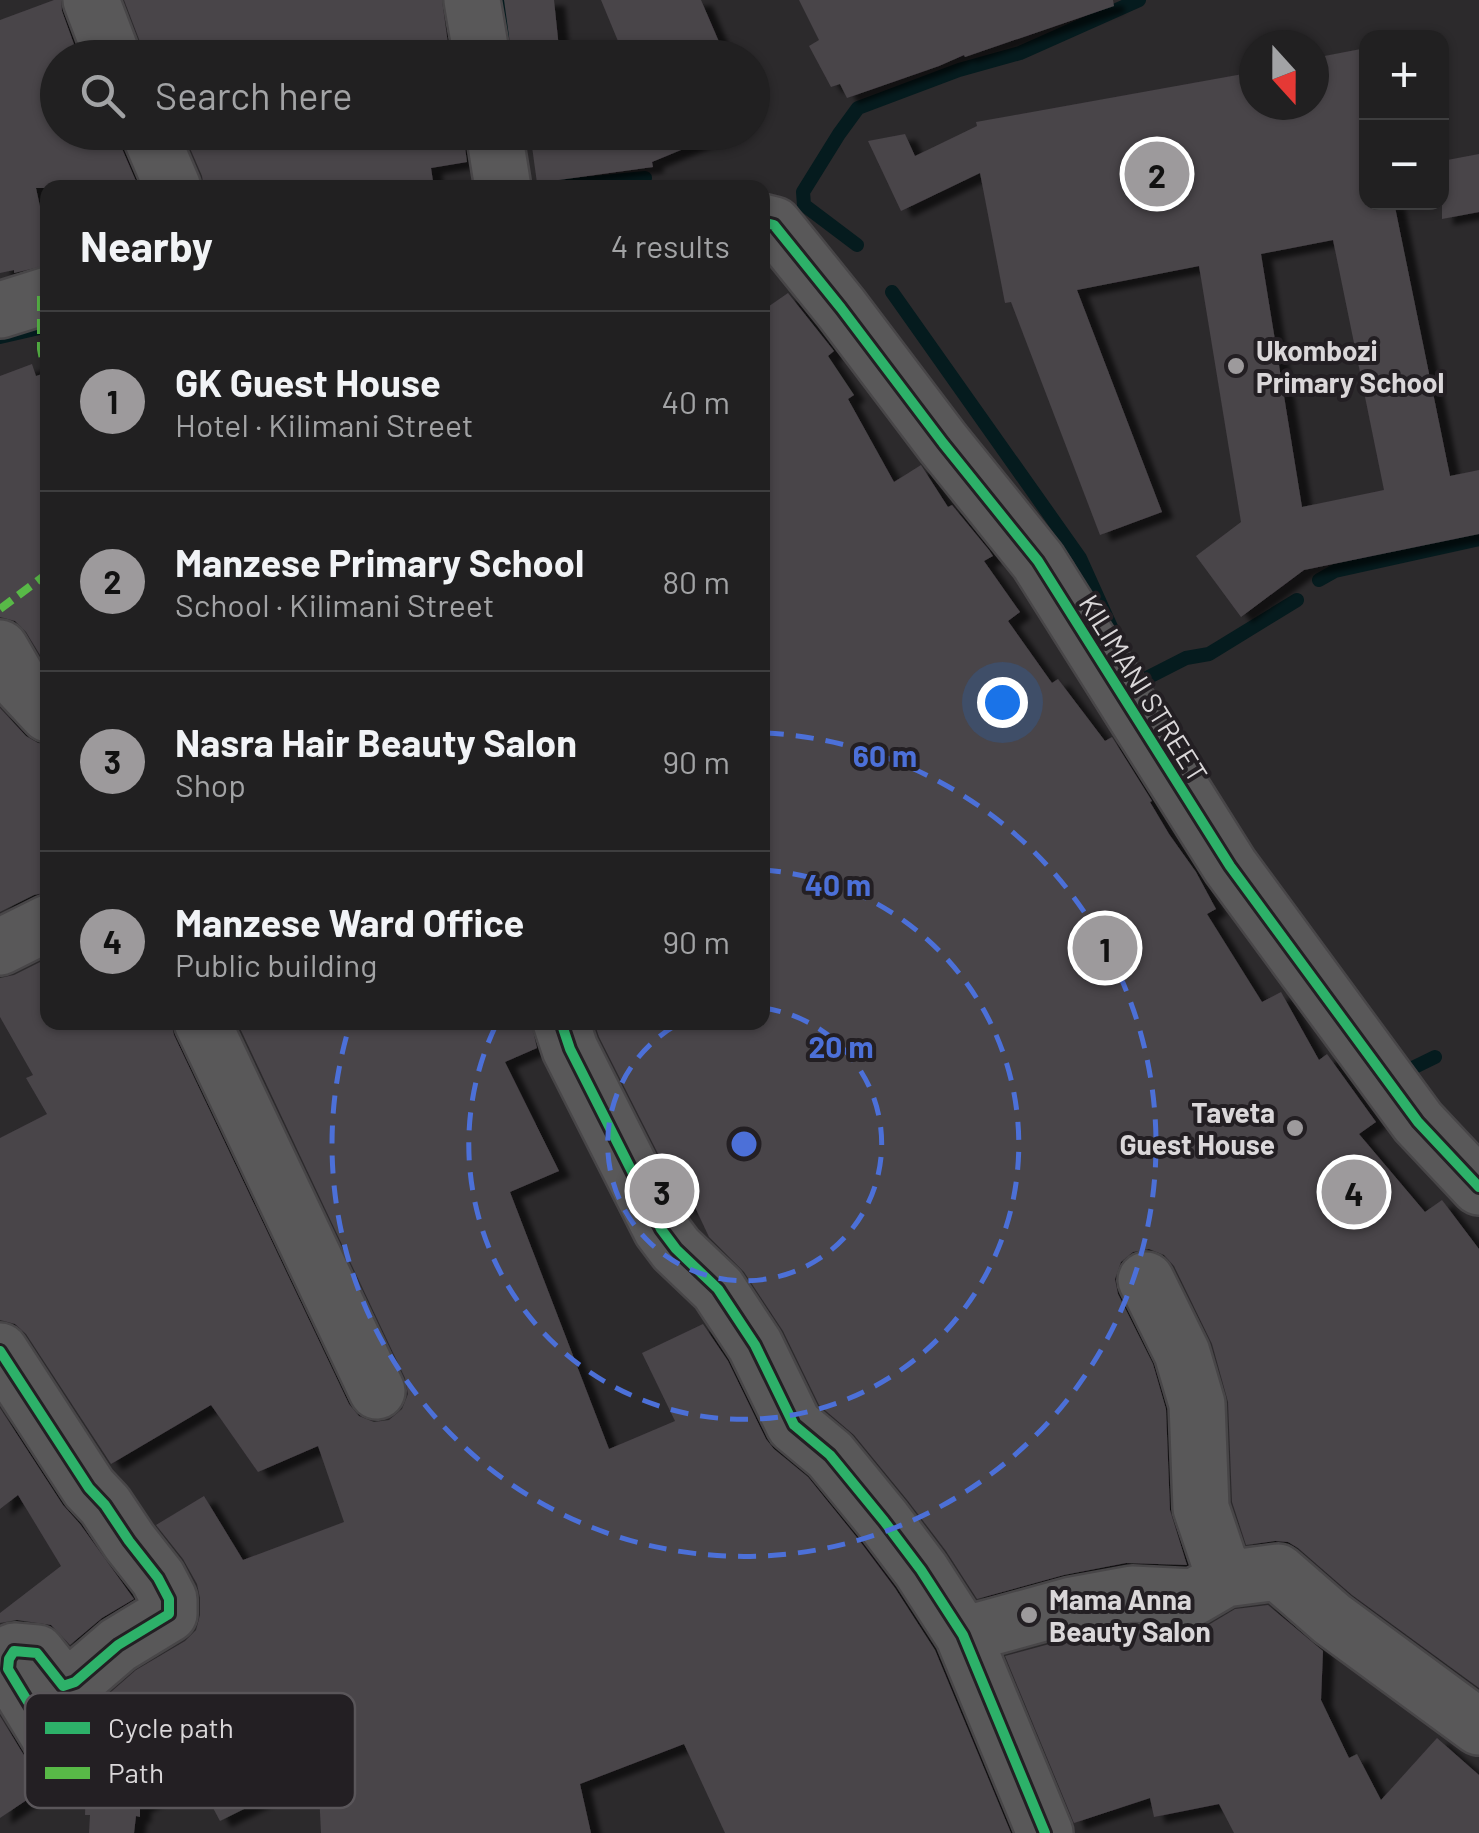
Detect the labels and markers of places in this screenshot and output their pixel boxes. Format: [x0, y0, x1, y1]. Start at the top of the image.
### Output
pin: 2 [1124, 136, 1190, 212]
place label: Ukombozi Primary School [1256, 333, 1444, 399]
marker: Ukombozi Primary School [1225, 355, 1247, 377]
pin: 1 [1072, 910, 1138, 986]
place label: Taveta Guest House [1119, 1095, 1275, 1161]
marker: Taveta Guest House [1284, 1117, 1306, 1139]
centre of rings [726, 1126, 762, 1162]
pin: 3 [630, 1154, 694, 1228]
pin: 4 [1322, 1154, 1386, 1230]
place label: Mama Anna Beauty Salon [1049, 1582, 1211, 1648]
marker: Mama Anna Beauty Salon [1018, 1604, 1040, 1626]

